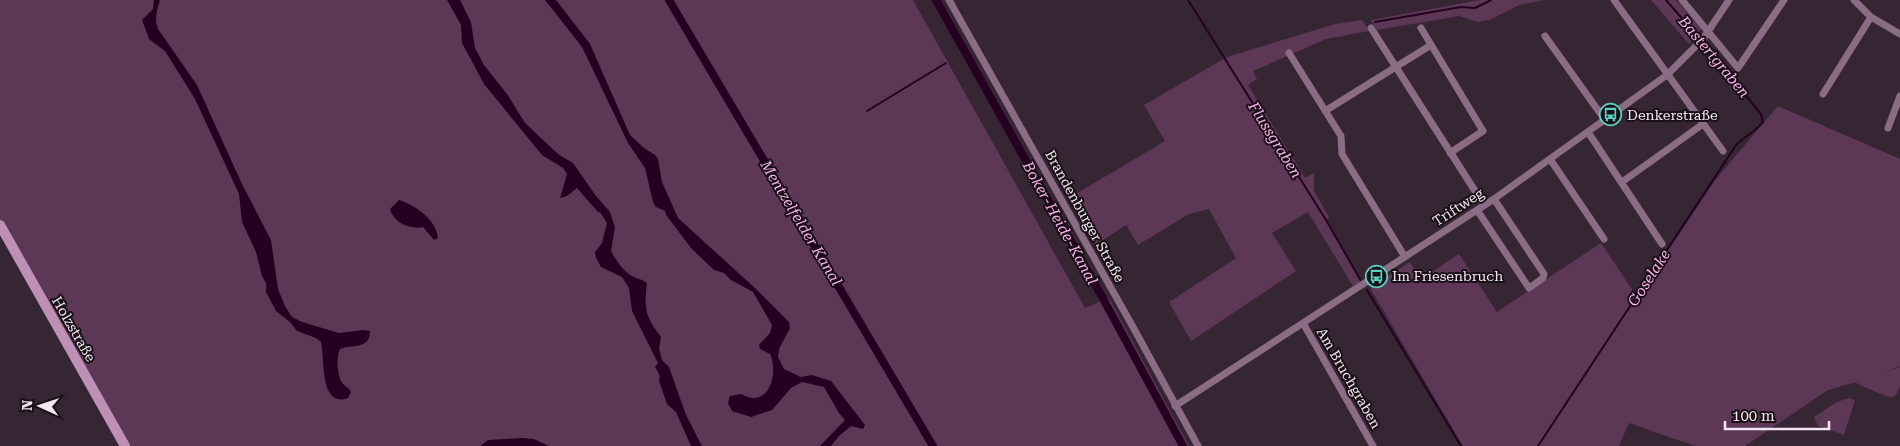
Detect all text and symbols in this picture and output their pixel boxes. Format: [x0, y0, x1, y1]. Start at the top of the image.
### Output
water label: Bastertgraben [1674, 12, 1753, 101]
water label: Flussgraben [1244, 98, 1306, 181]
bus stop icon: Denkerstraße [1599, 103, 1623, 127]
place label: Denkerstraße [1627, 107, 1718, 123]
street label: Brandenburger Straße [1042, 147, 1128, 285]
water label: Mentzelfelder Kanal [756, 156, 846, 289]
water label: Boker-Heide-Kanal [1018, 157, 1102, 288]
street label: Triftweg [1430, 185, 1486, 229]
water label: Goselake [1624, 246, 1674, 310]
bus stop icon: Im Friesenbruch [1364, 264, 1388, 288]
place label: Im Friesenbruch [1392, 268, 1503, 284]
street label: Holzstraße [49, 294, 99, 365]
street label: Am Bruchgraben [1314, 325, 1384, 431]
north arrow [15, 381, 65, 431]
scale bar [1725, 398, 1829, 430]
text: N [19, 399, 35, 411]
text: 100 m [1732, 407, 1775, 425]

